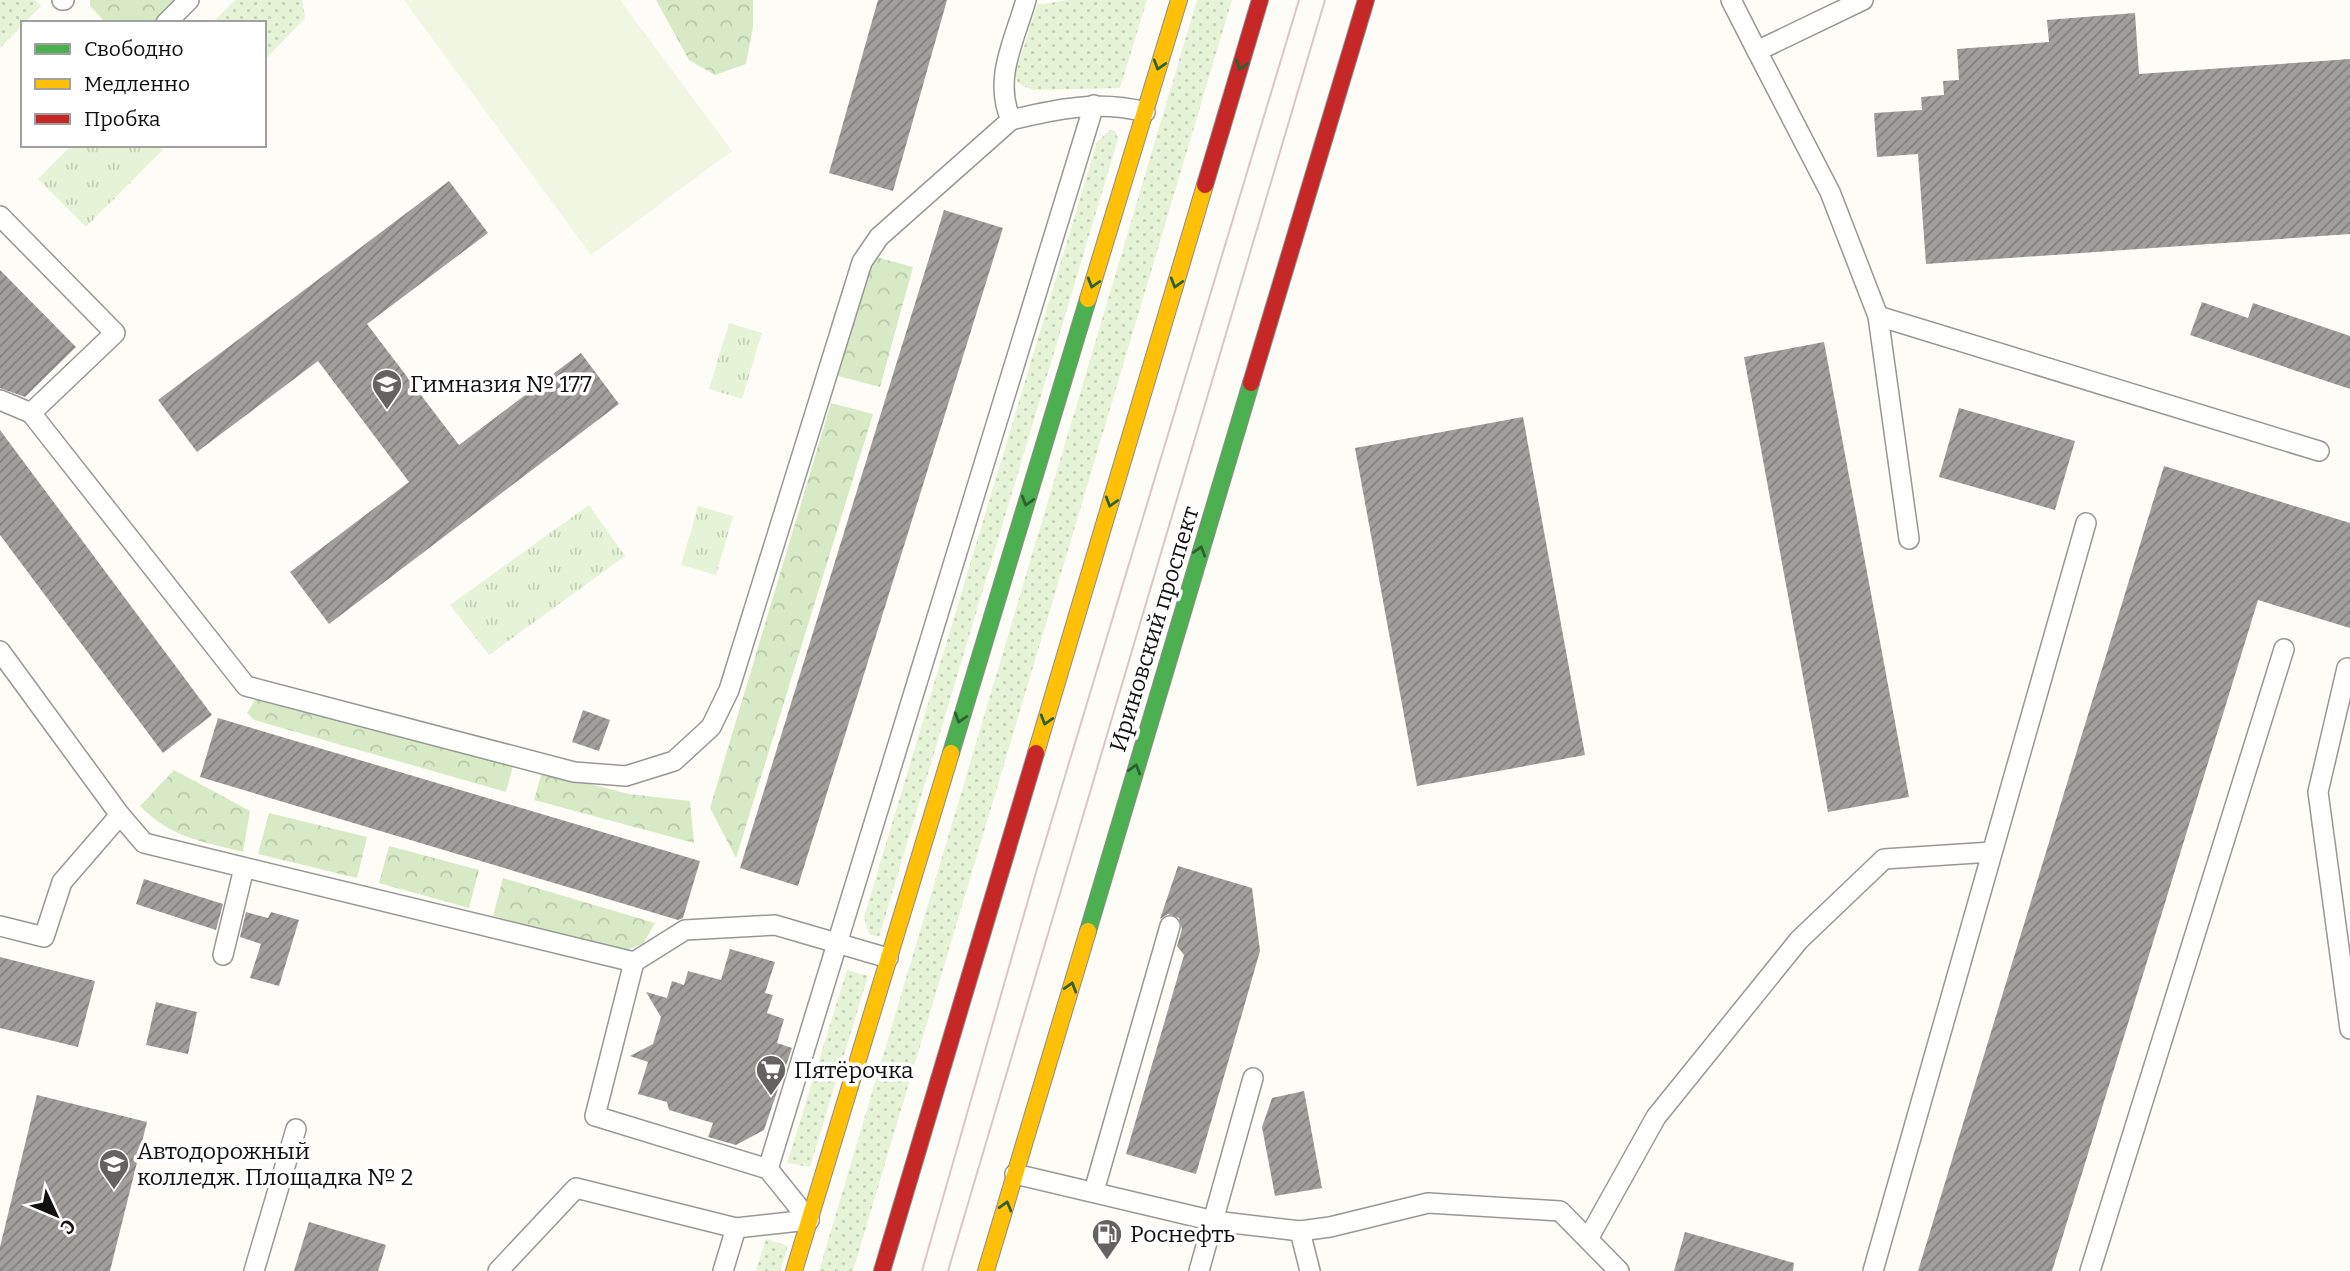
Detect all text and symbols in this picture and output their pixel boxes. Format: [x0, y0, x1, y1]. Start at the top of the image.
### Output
legend [21, 21, 266, 147]
text: Свободно [84, 36, 184, 62]
one-way arrow [1153, 59, 1167, 71]
one-way arrow [1234, 59, 1249, 71]
text: Медленно [84, 71, 190, 97]
text: Пробка [84, 106, 161, 132]
one-way arrow [1086, 277, 1101, 289]
one-way arrow [1169, 277, 1184, 289]
school or university icon: Гимназия № 177 [370, 367, 404, 411]
place label: Гимназия № 177 [410, 370, 592, 398]
one-way arrow [1020, 494, 1035, 506]
one-way arrow [1104, 495, 1119, 507]
street label: Ириновский проспект [1103, 503, 1205, 755]
one-way arrow [1192, 546, 1207, 558]
one-way arrow [954, 712, 969, 724]
one-way arrow [1039, 713, 1054, 725]
one-way arrow [1127, 764, 1142, 776]
one-way arrow [1062, 982, 1077, 994]
supermarket icon: Пятёрочка [754, 1053, 788, 1097]
place label: Пятёрочка [794, 1056, 914, 1084]
place label: Автодорожный колледж. Площадка № 2 [137, 1137, 413, 1191]
school or university icon: Автодорожный колледж. Площадка № 2 [97, 1147, 131, 1191]
north arrow [21, 1180, 91, 1250]
one-way arrow [997, 1200, 1012, 1212]
text: С [55, 1214, 80, 1239]
fuel station icon: Роснефть [1090, 1217, 1124, 1261]
place label: Роснефть [1130, 1220, 1235, 1248]

